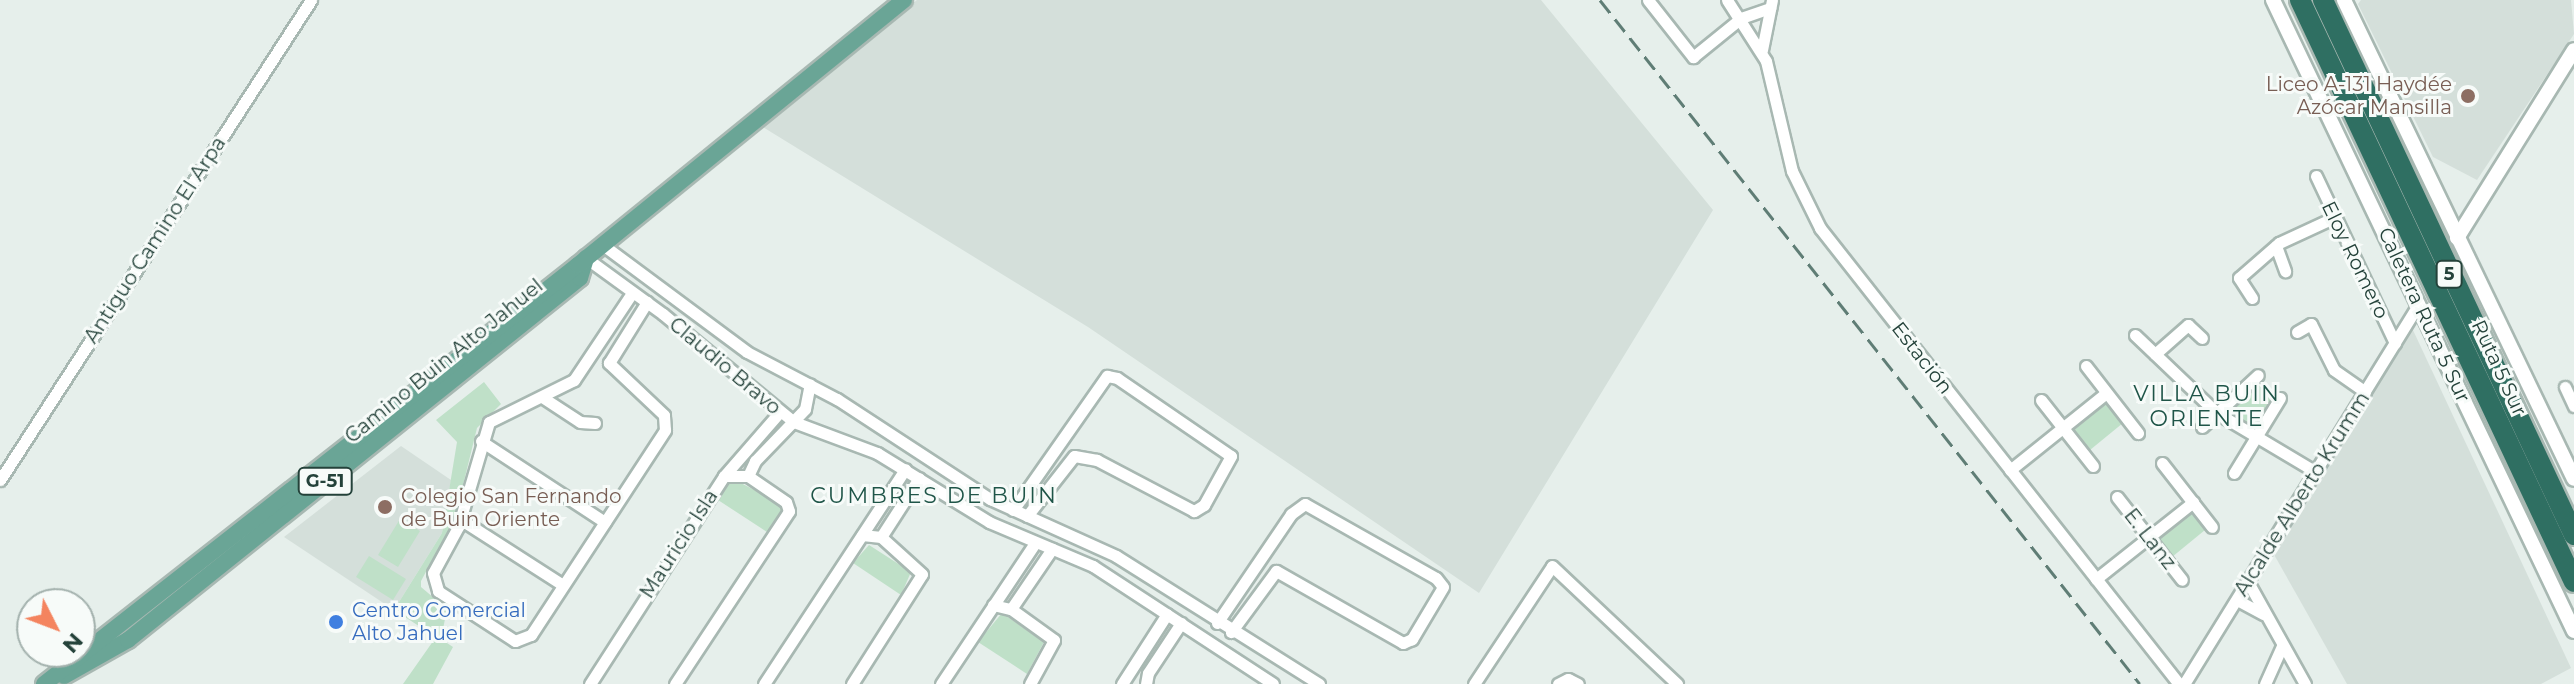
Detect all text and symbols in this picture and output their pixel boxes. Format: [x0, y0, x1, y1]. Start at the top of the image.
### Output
place label: Liceo A-131 Haydée Azócar Mansilla [2266, 72, 2452, 119]
marker: Liceo A-131 Haydée Azócar Mansilla [2459, 87, 2477, 105]
street label: Antiguo Camino El Arpa [79, 132, 231, 348]
street label: Eloy Romero [2316, 197, 2394, 323]
street label: Caletera Ruta 5 Sur [2373, 224, 2475, 406]
road number: 5 [2435, 260, 2463, 288]
street label: Camino Buin Alto Jahuel [340, 274, 548, 448]
street label: Claudio Bravo [664, 312, 786, 420]
street label: Ruta 5 Sur [2466, 316, 2532, 420]
street label: Estación [1886, 317, 1958, 399]
district label: VILLA BUIN ORIENTE [2133, 380, 2281, 432]
street label: Alcalde Alberto Krumm [2229, 388, 2375, 600]
road number: G-51 [297, 467, 353, 495]
district label: CUMBRES DE BUIN [810, 483, 1058, 509]
place label: Colegio San Fernando de Buin Oriente [401, 484, 622, 531]
street label: Mauricio Isla [635, 485, 723, 603]
marker: Colegio San Fernando de Buin Oriente [376, 498, 394, 516]
street label: E. Lanz [2119, 504, 2181, 574]
north arrow [16, 588, 96, 668]
place label: Centro Comercial Alto Jahuel [352, 598, 526, 645]
marker: Centro Comercial Alto Jahuel [327, 613, 345, 631]
text: N [57, 627, 89, 659]

